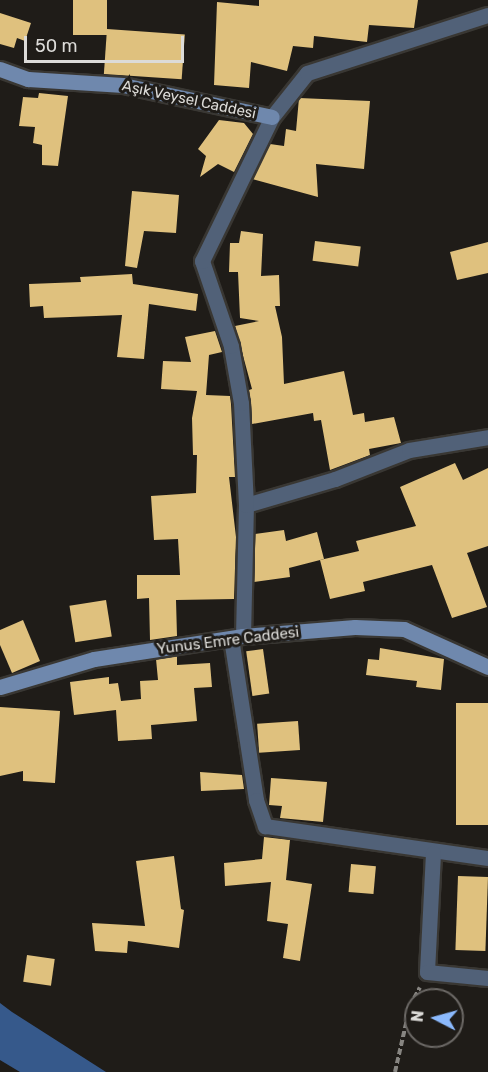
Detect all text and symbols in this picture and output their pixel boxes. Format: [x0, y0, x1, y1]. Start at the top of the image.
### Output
scale bar [27, 24, 188, 62]
text: 50 m [35, 35, 78, 57]
street label: Aşık Veysel Caddesi [120, 77, 258, 123]
street label: Yunus Emre Caddesi [156, 623, 300, 659]
north arrow [404, 988, 464, 1048]
text: N [408, 1010, 428, 1023]

